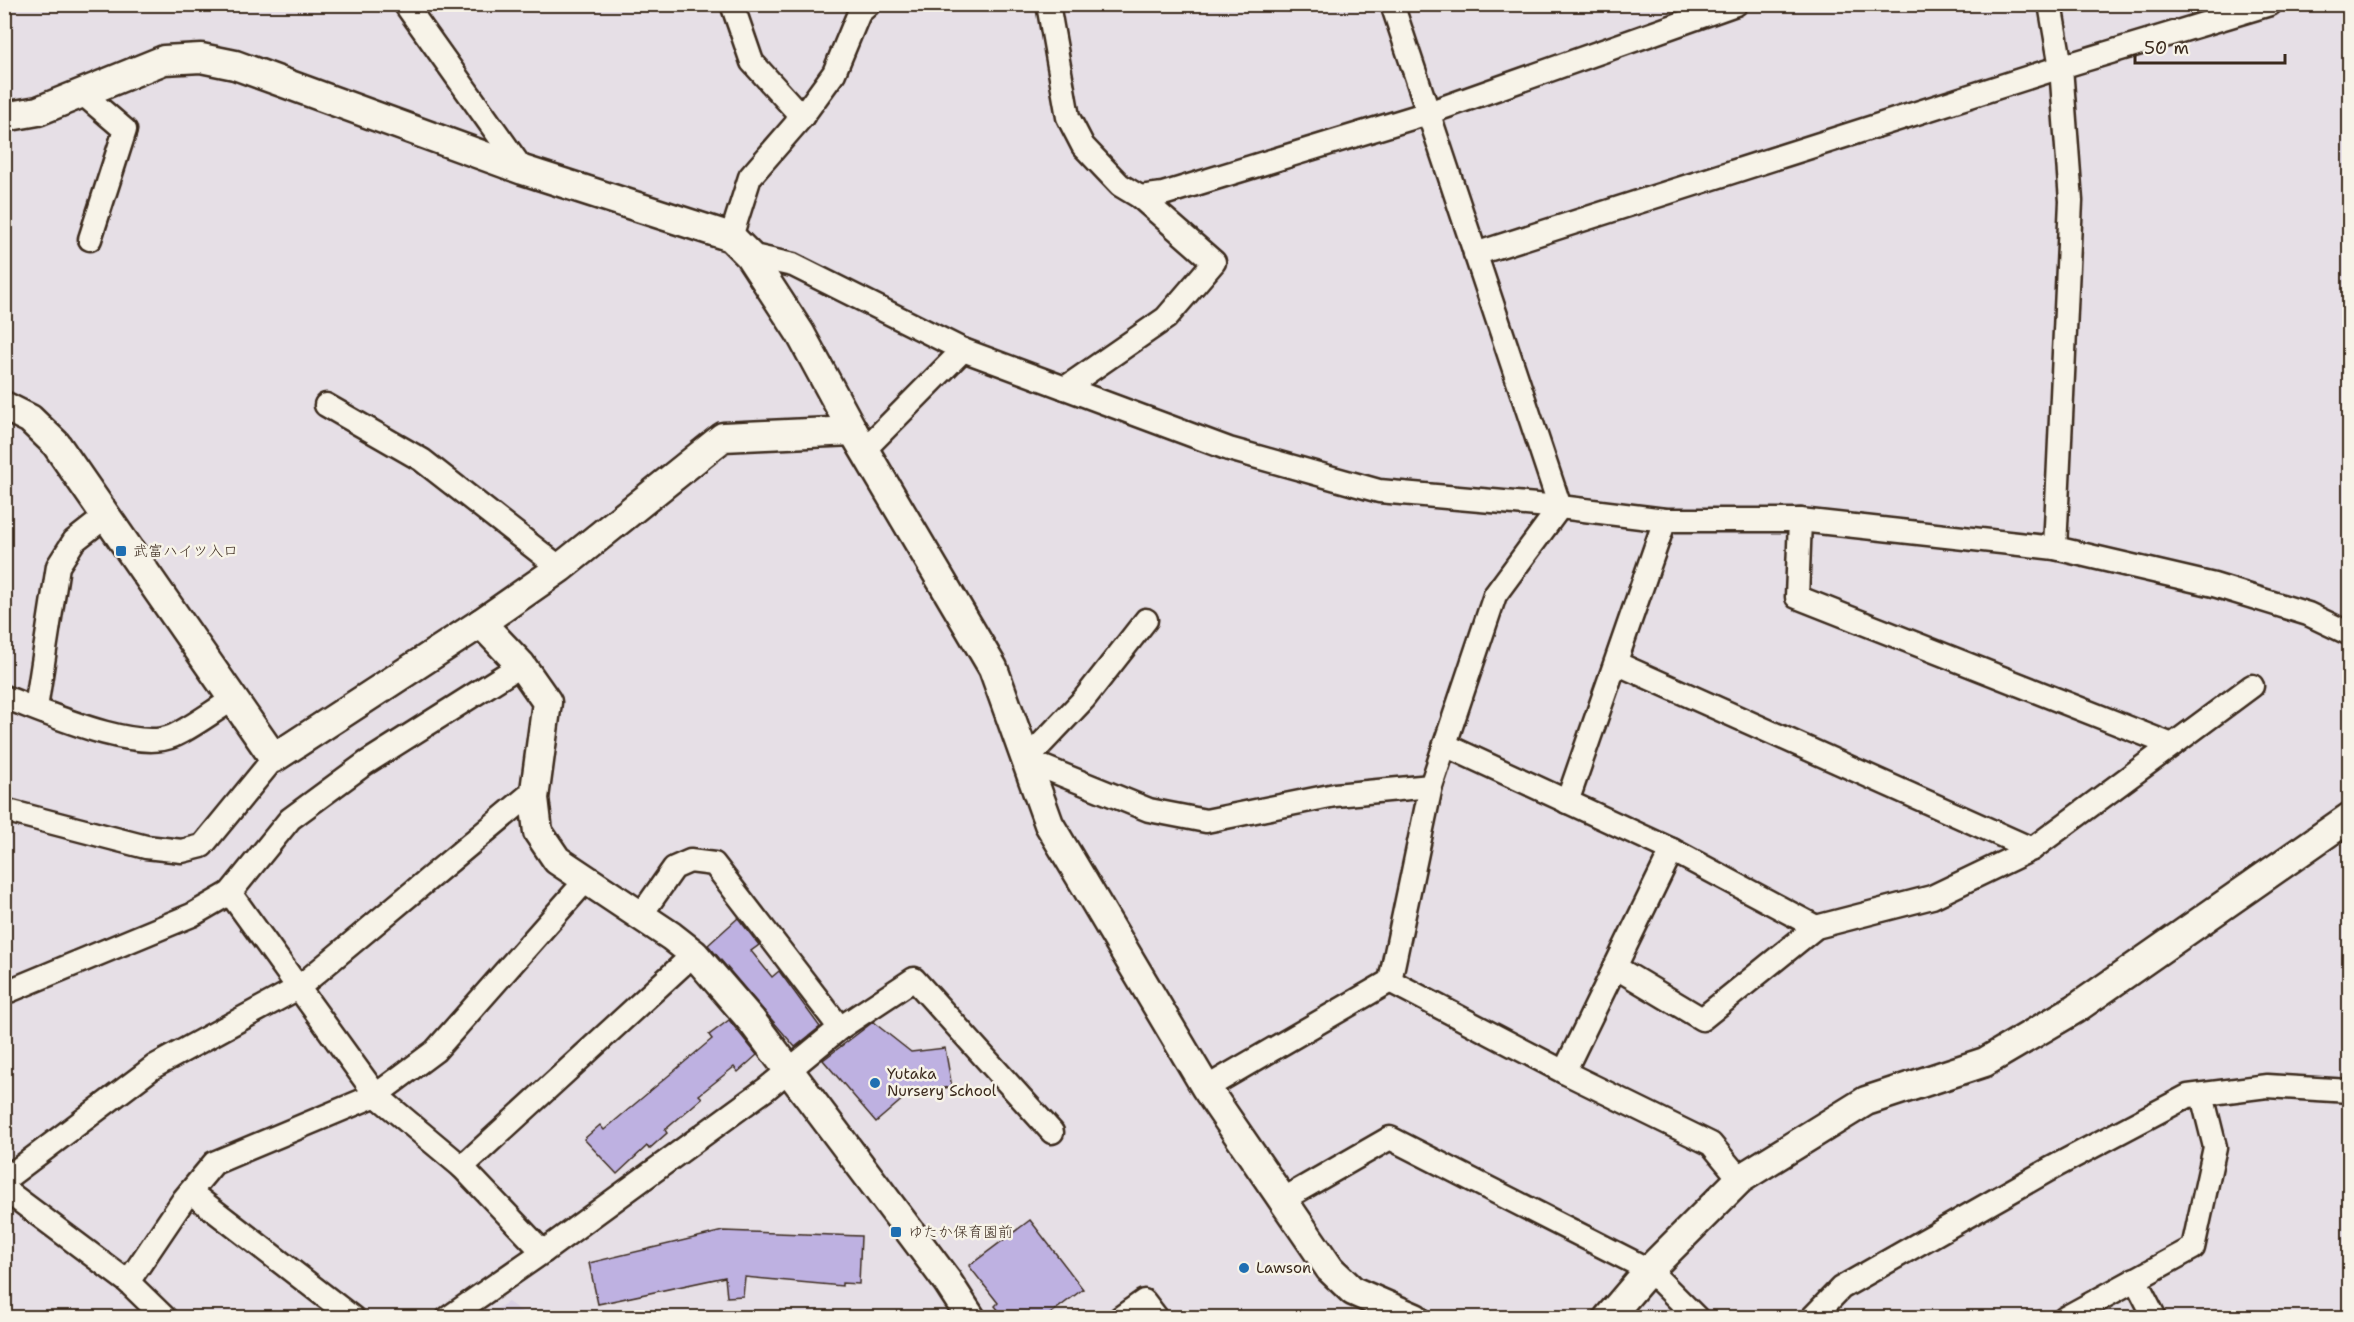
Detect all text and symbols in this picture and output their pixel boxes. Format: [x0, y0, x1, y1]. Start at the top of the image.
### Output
scale bar [2135, 27, 2285, 65]
text: 50 m [2144, 36, 2189, 60]
place label: 武富ハイツ入口 [133, 541, 238, 561]
marker: 武富ハイツ入口 [114, 544, 128, 558]
place label: Yutaka Nursery School [887, 1064, 997, 1101]
marker: Yutaka Nursery School [868, 1076, 882, 1090]
place label: ゆたか保育園前 [908, 1222, 1013, 1242]
marker: ゆたか保育園前 [889, 1225, 903, 1239]
place label: Lawson [1256, 1258, 1311, 1278]
marker: Lawson [1237, 1261, 1251, 1275]

